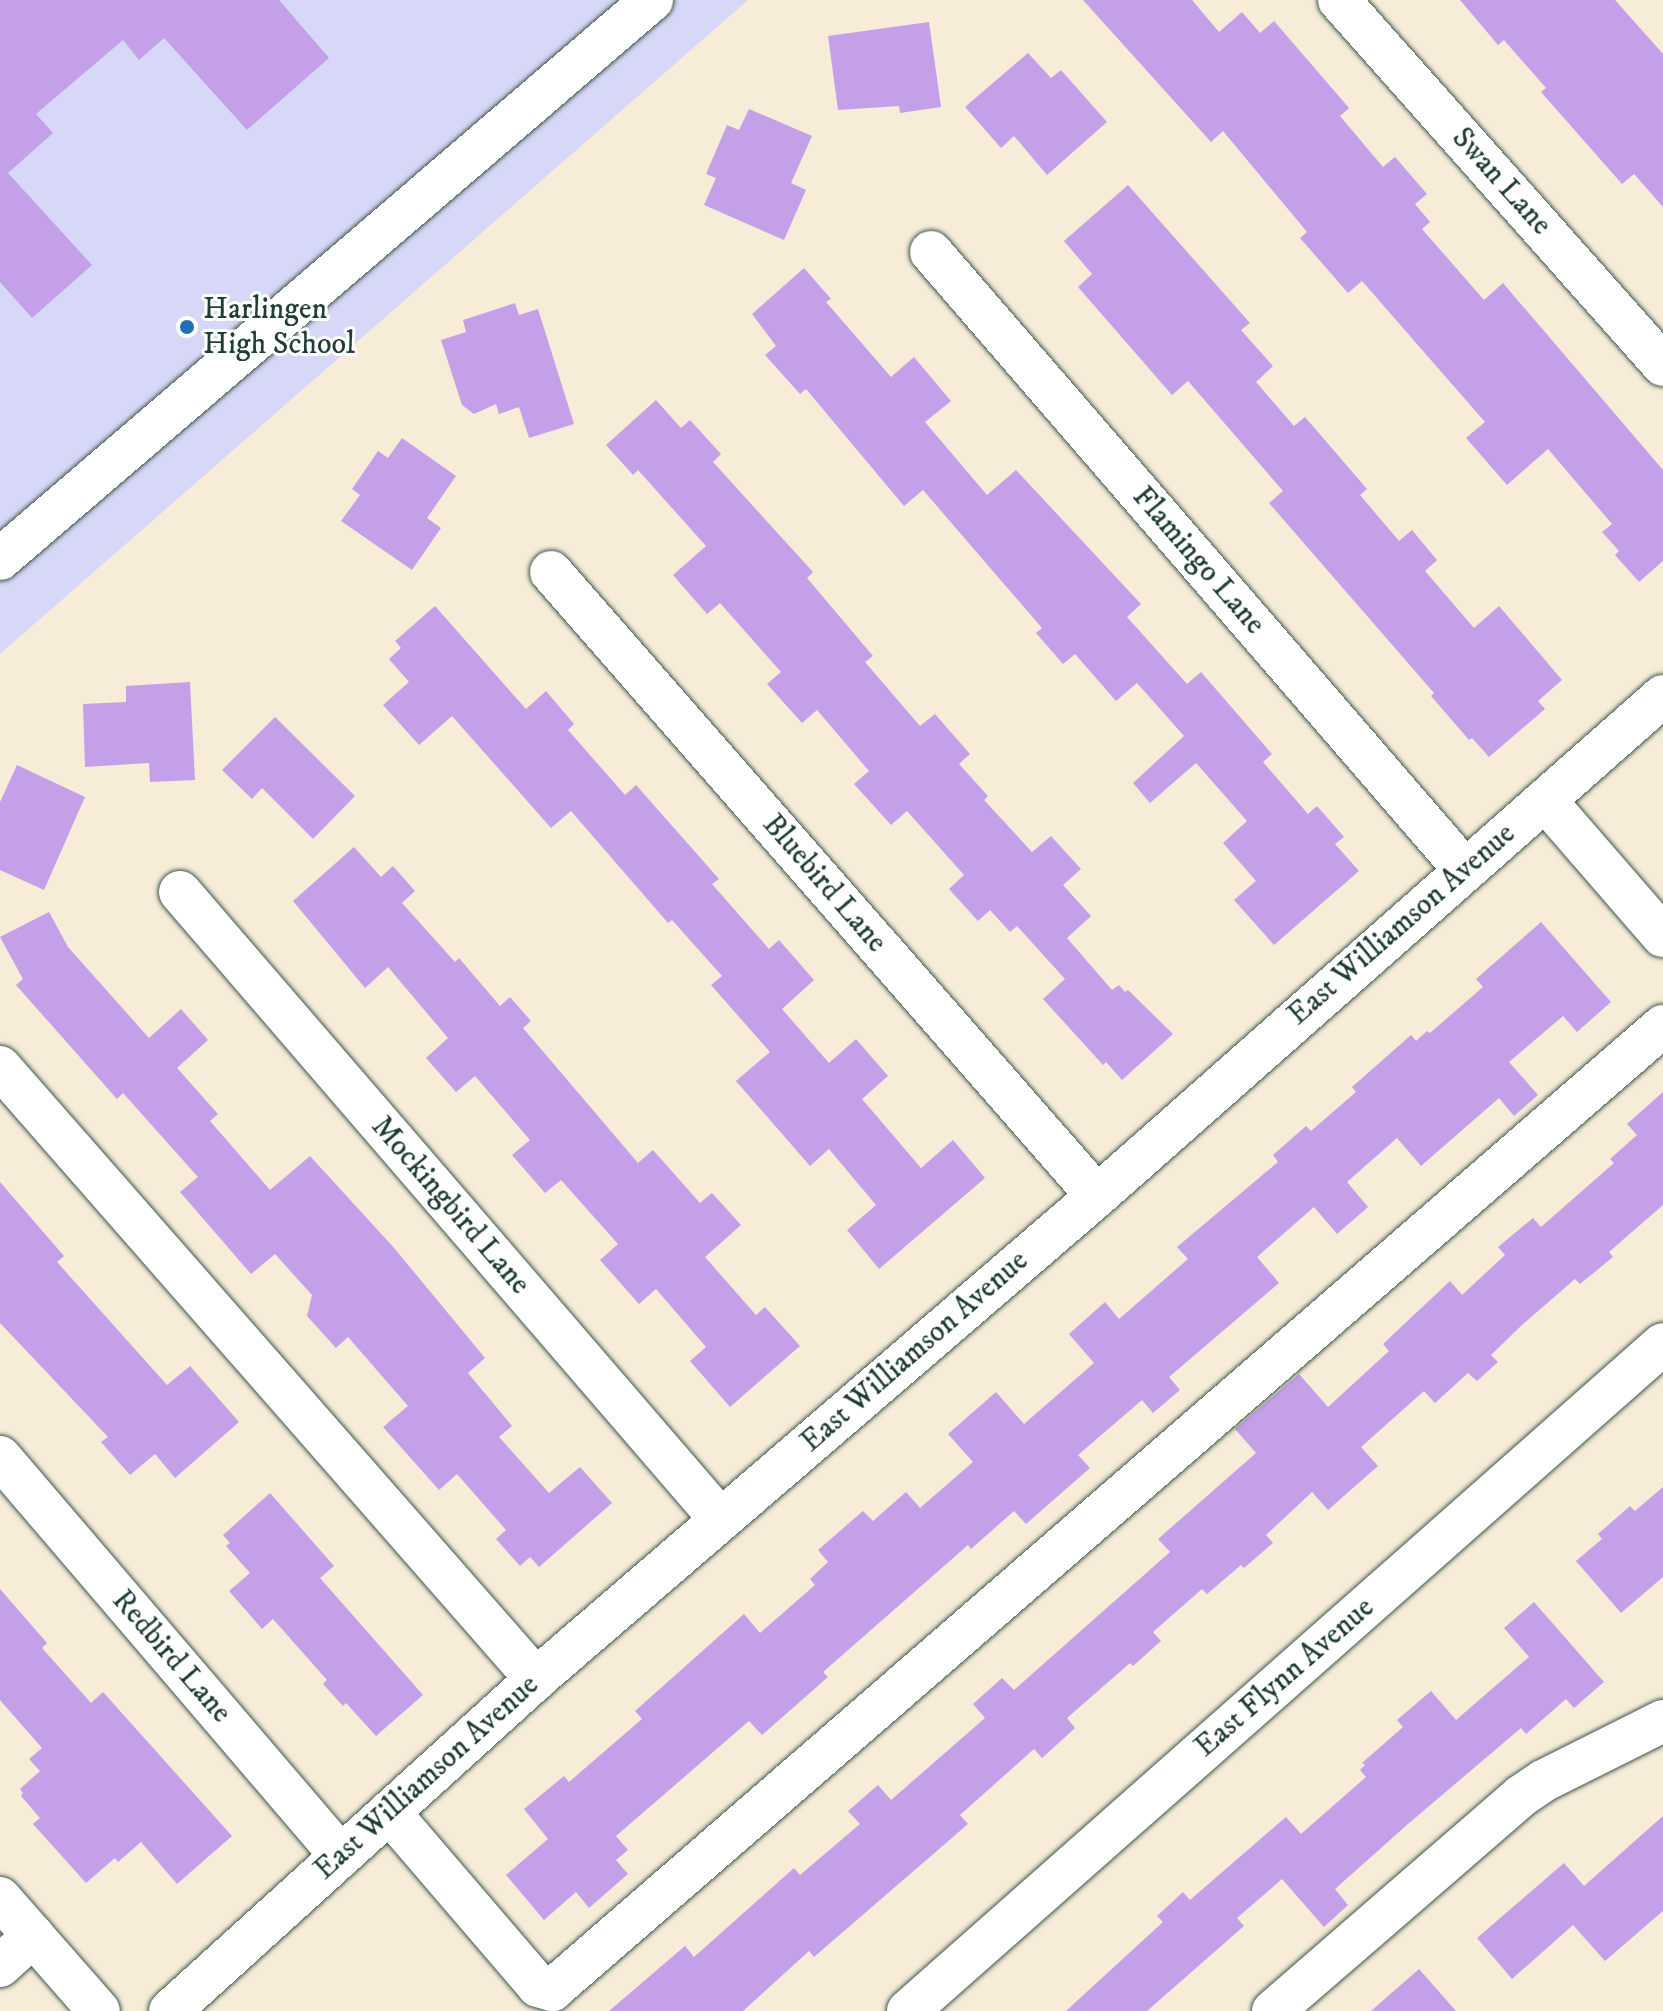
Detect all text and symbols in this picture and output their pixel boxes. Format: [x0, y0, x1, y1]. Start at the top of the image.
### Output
street label: Swan Lane [1444, 121, 1558, 243]
place label: Harlingen High School [203, 292, 355, 362]
marker: Harlingen High School [178, 318, 196, 336]
street label: Flamingo Lane [1124, 480, 1272, 642]
street label: Bluebird Lane [754, 808, 894, 960]
street label: East Williamson Avenue [1281, 816, 1523, 1034]
street label: Mockingbird Lane [363, 1110, 537, 1302]
street label: East Williamson Avenue [794, 1243, 1036, 1461]
street label: Redbird Lane [104, 1583, 238, 1731]
street label: East Flynn Avenue [1188, 1590, 1382, 1766]
street label: East Williamson Avenue [307, 1668, 547, 1888]

